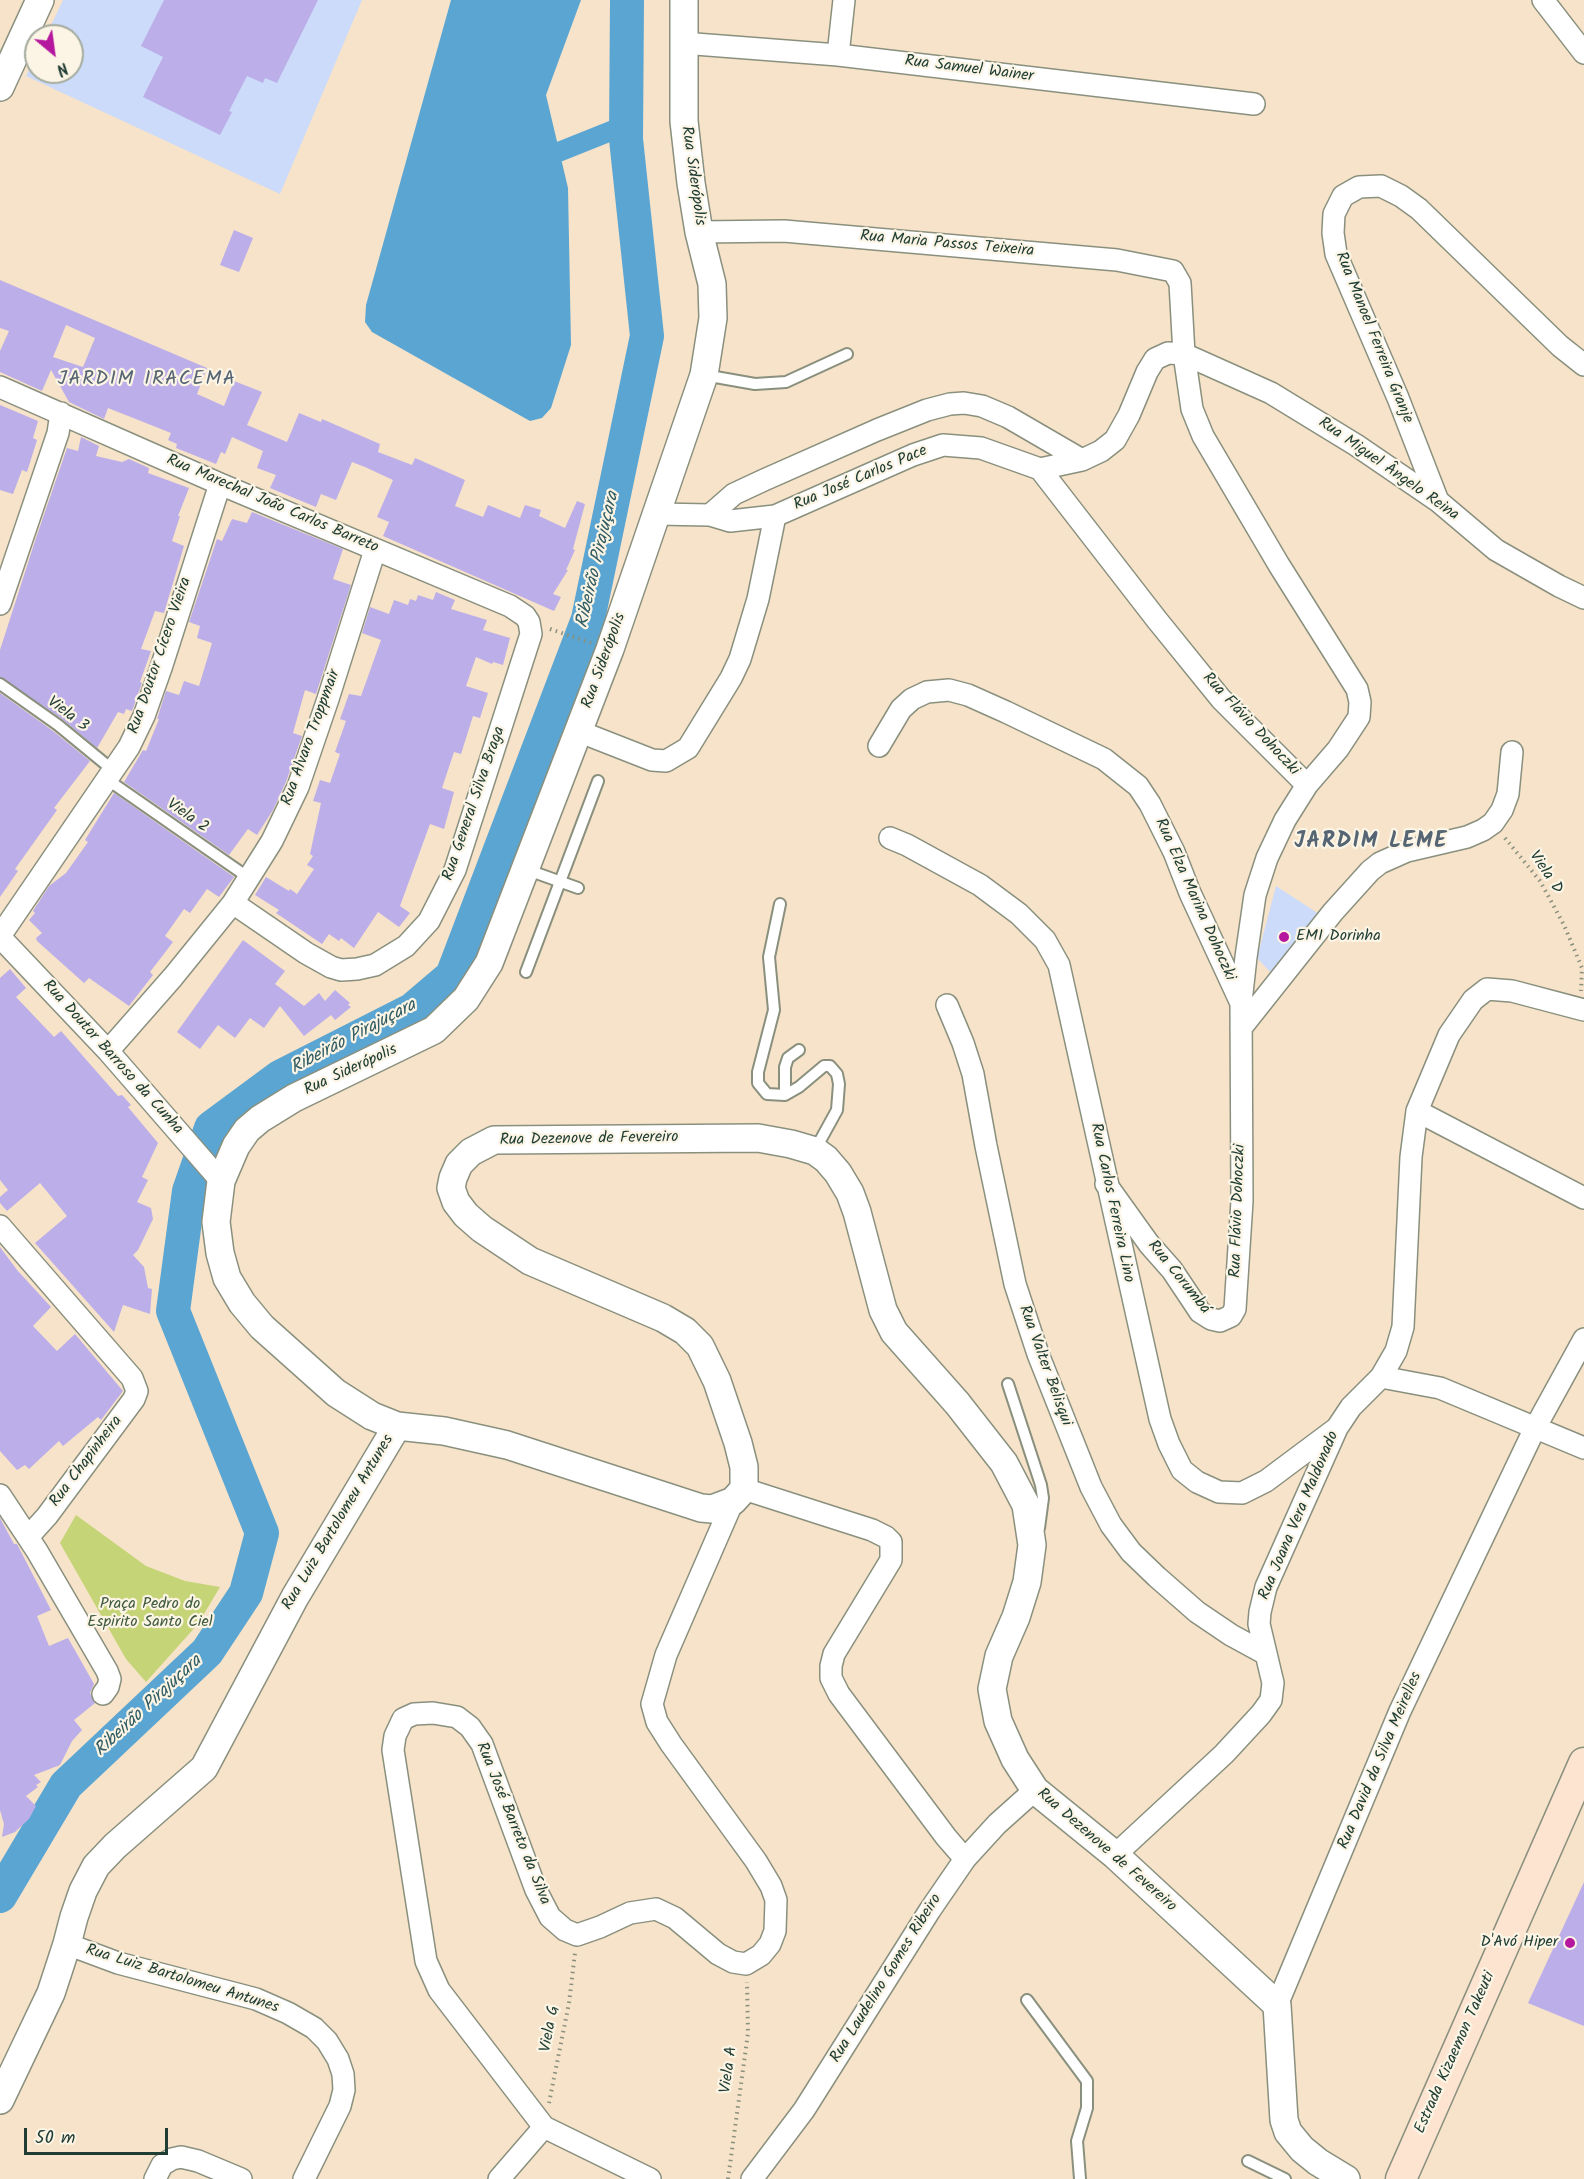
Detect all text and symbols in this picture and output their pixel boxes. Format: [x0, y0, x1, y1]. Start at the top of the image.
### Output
north arrow [24, 24, 84, 84]
street label: Rua Samuel Wainer [903, 53, 1035, 87]
text: N [52, 55, 72, 82]
street label: Rua Siderópolis [676, 125, 708, 227]
street label: Rua Maria Passos Teixeira [859, 228, 1035, 262]
street label: Rua Manoel Ferreira Granje [1330, 249, 1416, 427]
district label: JARDIM IRACEMA [58, 369, 236, 393]
street label: Rua Miguel Ângelo Reina [1314, 414, 1462, 526]
street label: Rua José Carlos Pace [791, 442, 931, 516]
street label: Rua Marechal João Carlos Barreto [163, 451, 381, 559]
water label: Ribeirão Pirajuçara [573, 490, 625, 630]
street label: Rua Doutor Cícero Vieira [125, 575, 197, 737]
street label: Rua Siderópolis [579, 611, 631, 711]
street label: Rua Alvaro Troppmair [278, 667, 346, 809]
street label: Rua Flávio Dohoczki [1197, 669, 1303, 781]
street label: Viela 3 [43, 693, 91, 737]
street label: Rua General Silva Braga [440, 724, 510, 884]
street label: Viela 2 [162, 796, 212, 838]
street label: Rua Elza Marina Dohoczki [1149, 816, 1239, 984]
district label: JARDIM LEME [1294, 830, 1448, 856]
street label: Viela D [1524, 848, 1566, 898]
place label: EMI Dorinha [1296, 927, 1381, 947]
marker: EMI Dorinha [1277, 930, 1291, 944]
street label: Rua Doutor Barroso da Cunha [38, 977, 186, 1139]
water label: Ribeirão Pirajuçara [288, 996, 420, 1080]
street label: Rua Siderópolis [301, 1041, 401, 1101]
street label: Rua Carlos Ferreira Lino [1085, 1122, 1137, 1284]
street label: Rua Dezenove de Fevereiro [499, 1129, 679, 1151]
street label: Rua Flávio Dohoczki [1227, 1144, 1251, 1278]
street label: Rua Corumbá [1142, 1237, 1214, 1319]
street label: Rua Valter Belisqui [1013, 1303, 1075, 1429]
street label: Rua Chapinheira [47, 1413, 127, 1511]
street label: Rua Joana Vera Maldonado [1256, 1429, 1344, 1603]
street label: Rua Luiz Bartolomeu Antunes [279, 1432, 399, 1614]
park label: Praça Pedro do Espirito Santo Ciel [87, 1595, 213, 1633]
water label: Ribeirão Pirajuçara [91, 1652, 207, 1762]
street label: Rua David da Silva Meirelles [1335, 1670, 1427, 1852]
street label: Rua José Barreto da Silva [471, 1740, 553, 1908]
street label: Rua Dezenove de Fevereiro [1032, 1785, 1180, 1917]
street label: Rua Laudelino Gomes Ribeiro [827, 1891, 947, 2067]
place label: D'Avó Hiper [1481, 1933, 1558, 1953]
marker: D'Avó Hiper [1563, 1936, 1577, 1950]
street label: Rua Luiz Bartolomeu Antunes [83, 1941, 281, 2019]
street label: Estrada Kizaemon Takeuti [1412, 1969, 1500, 2137]
street label: Viela G [537, 2004, 565, 2054]
street label: Viela A [717, 2045, 743, 2095]
scale bar [27, 2116, 171, 2154]
text: 50 m [35, 2124, 75, 2153]

